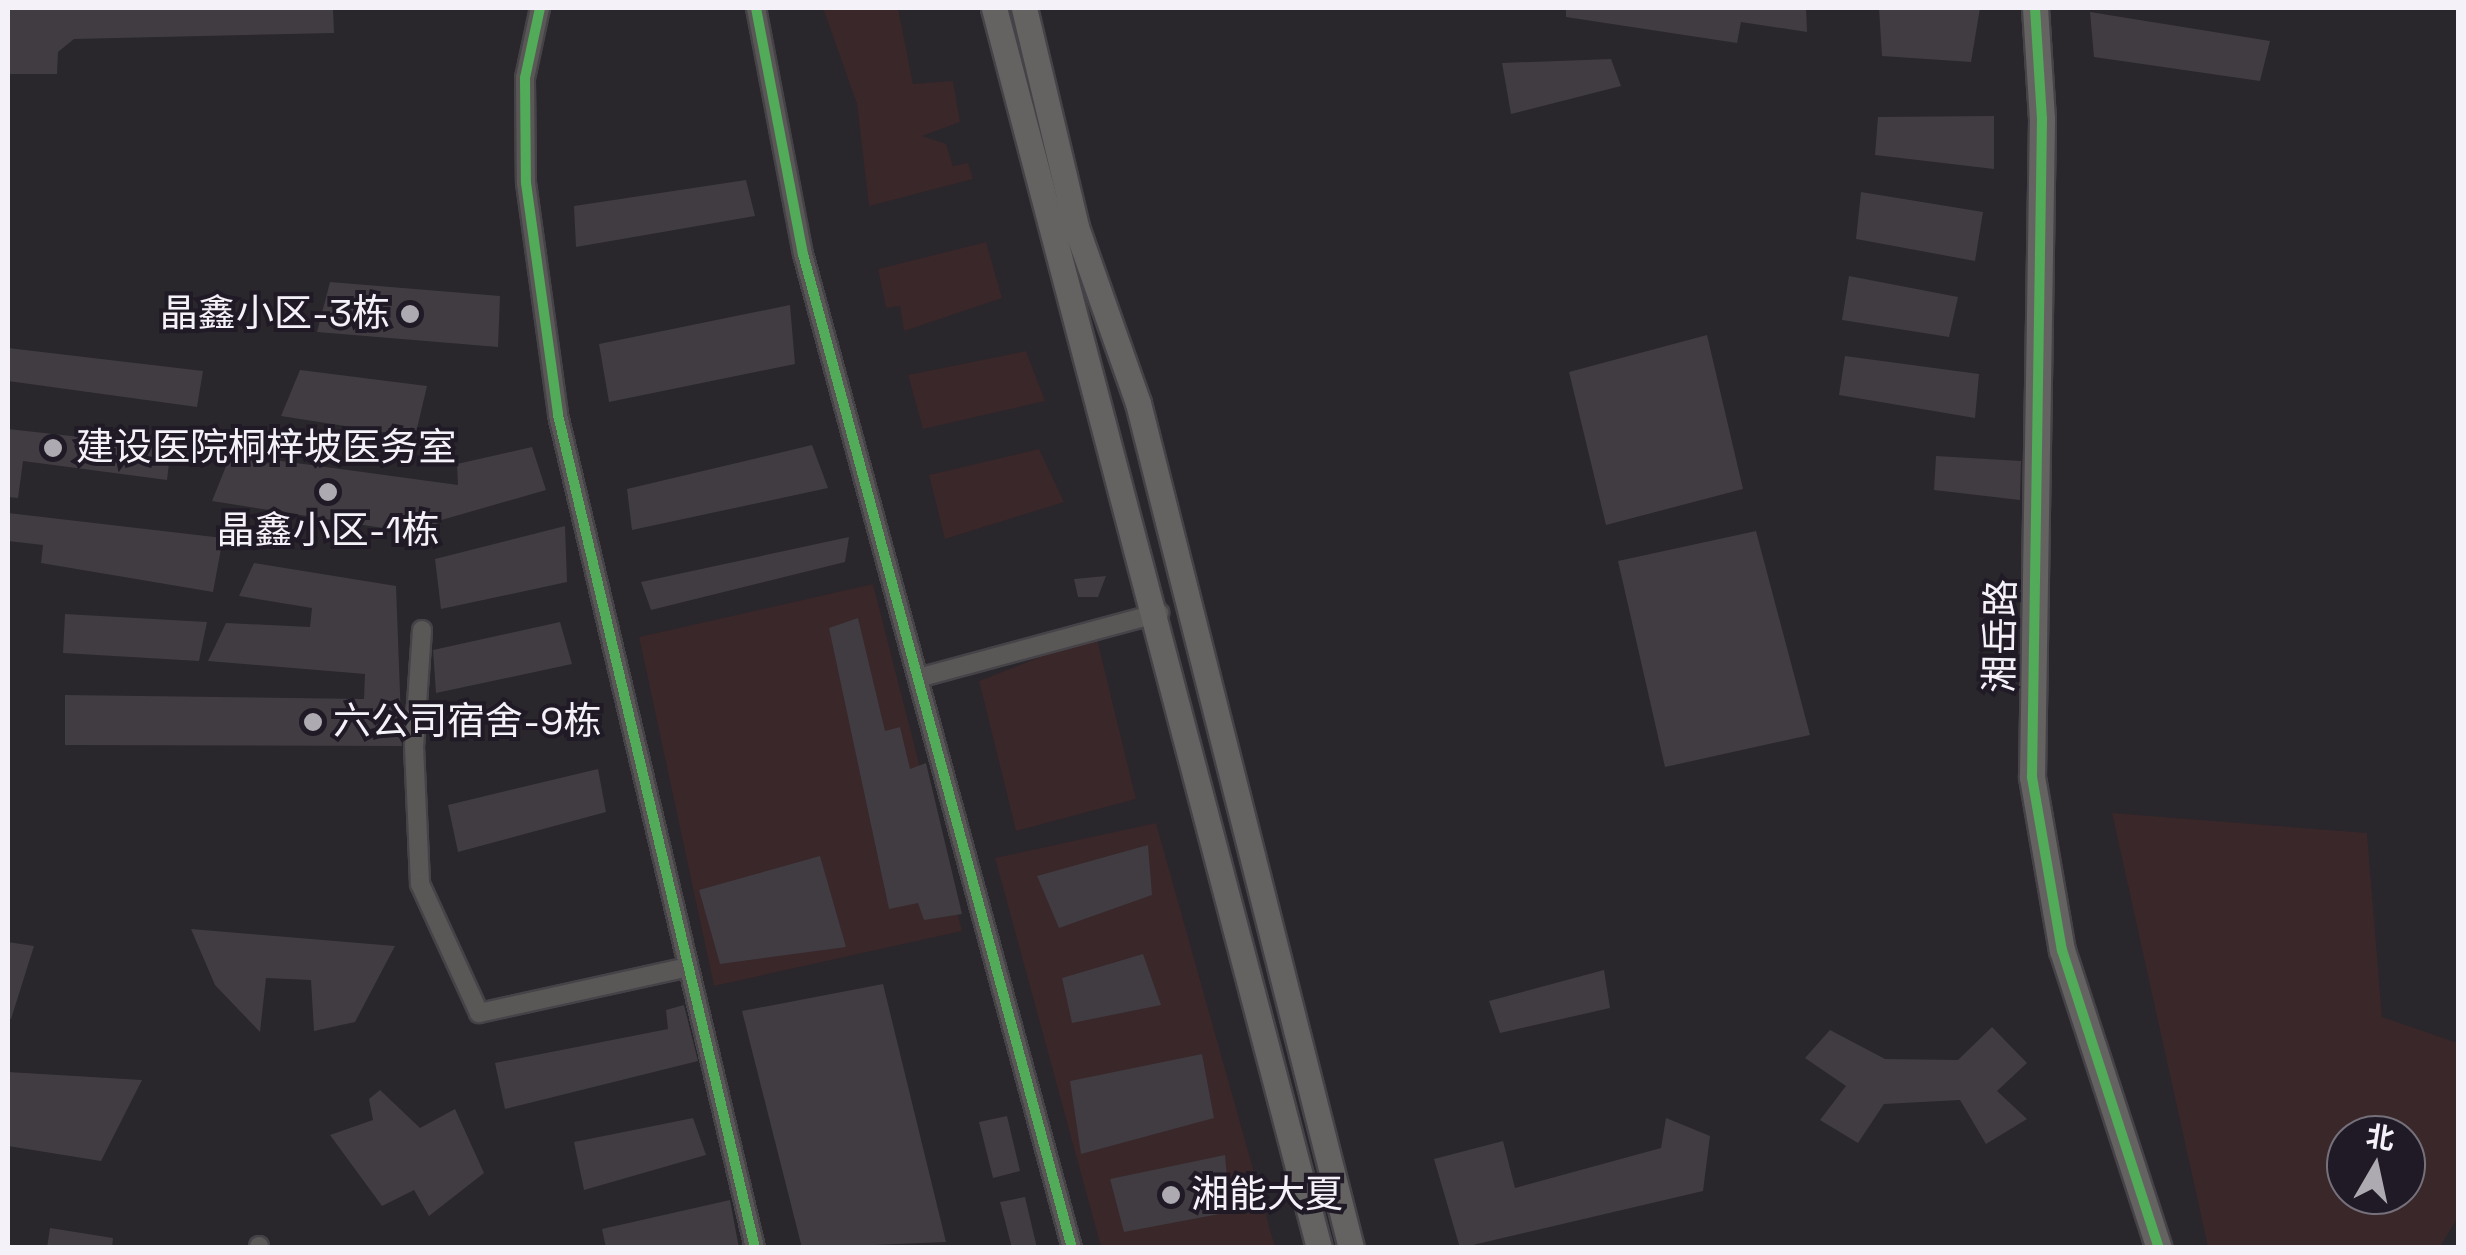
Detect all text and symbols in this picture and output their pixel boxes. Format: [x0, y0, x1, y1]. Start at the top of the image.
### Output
place label: 晶鑫小区-3栋 [160, 291, 390, 337]
marker: 晶鑫小区-3栋 [399, 303, 421, 325]
place label: 建设医院桐梓坡医务室 [76, 425, 456, 471]
marker: 建设医院桐梓坡医务室 [40, 435, 66, 461]
marker: 晶鑫小区-1栋 [317, 481, 339, 503]
place label: 晶鑫小区-1栋 [216, 508, 440, 554]
street label: 湘岳路 [1977, 579, 2025, 693]
place label: 六公司宿舍-9栋 [333, 699, 602, 745]
marker: 六公司宿舍-9栋 [302, 711, 324, 733]
north arrow [2326, 1115, 2426, 1215]
text: 北 [2364, 1117, 2397, 1157]
place label: 湘能大夏 [1191, 1172, 1343, 1218]
marker: 湘能大夏 [1160, 1184, 1182, 1206]

